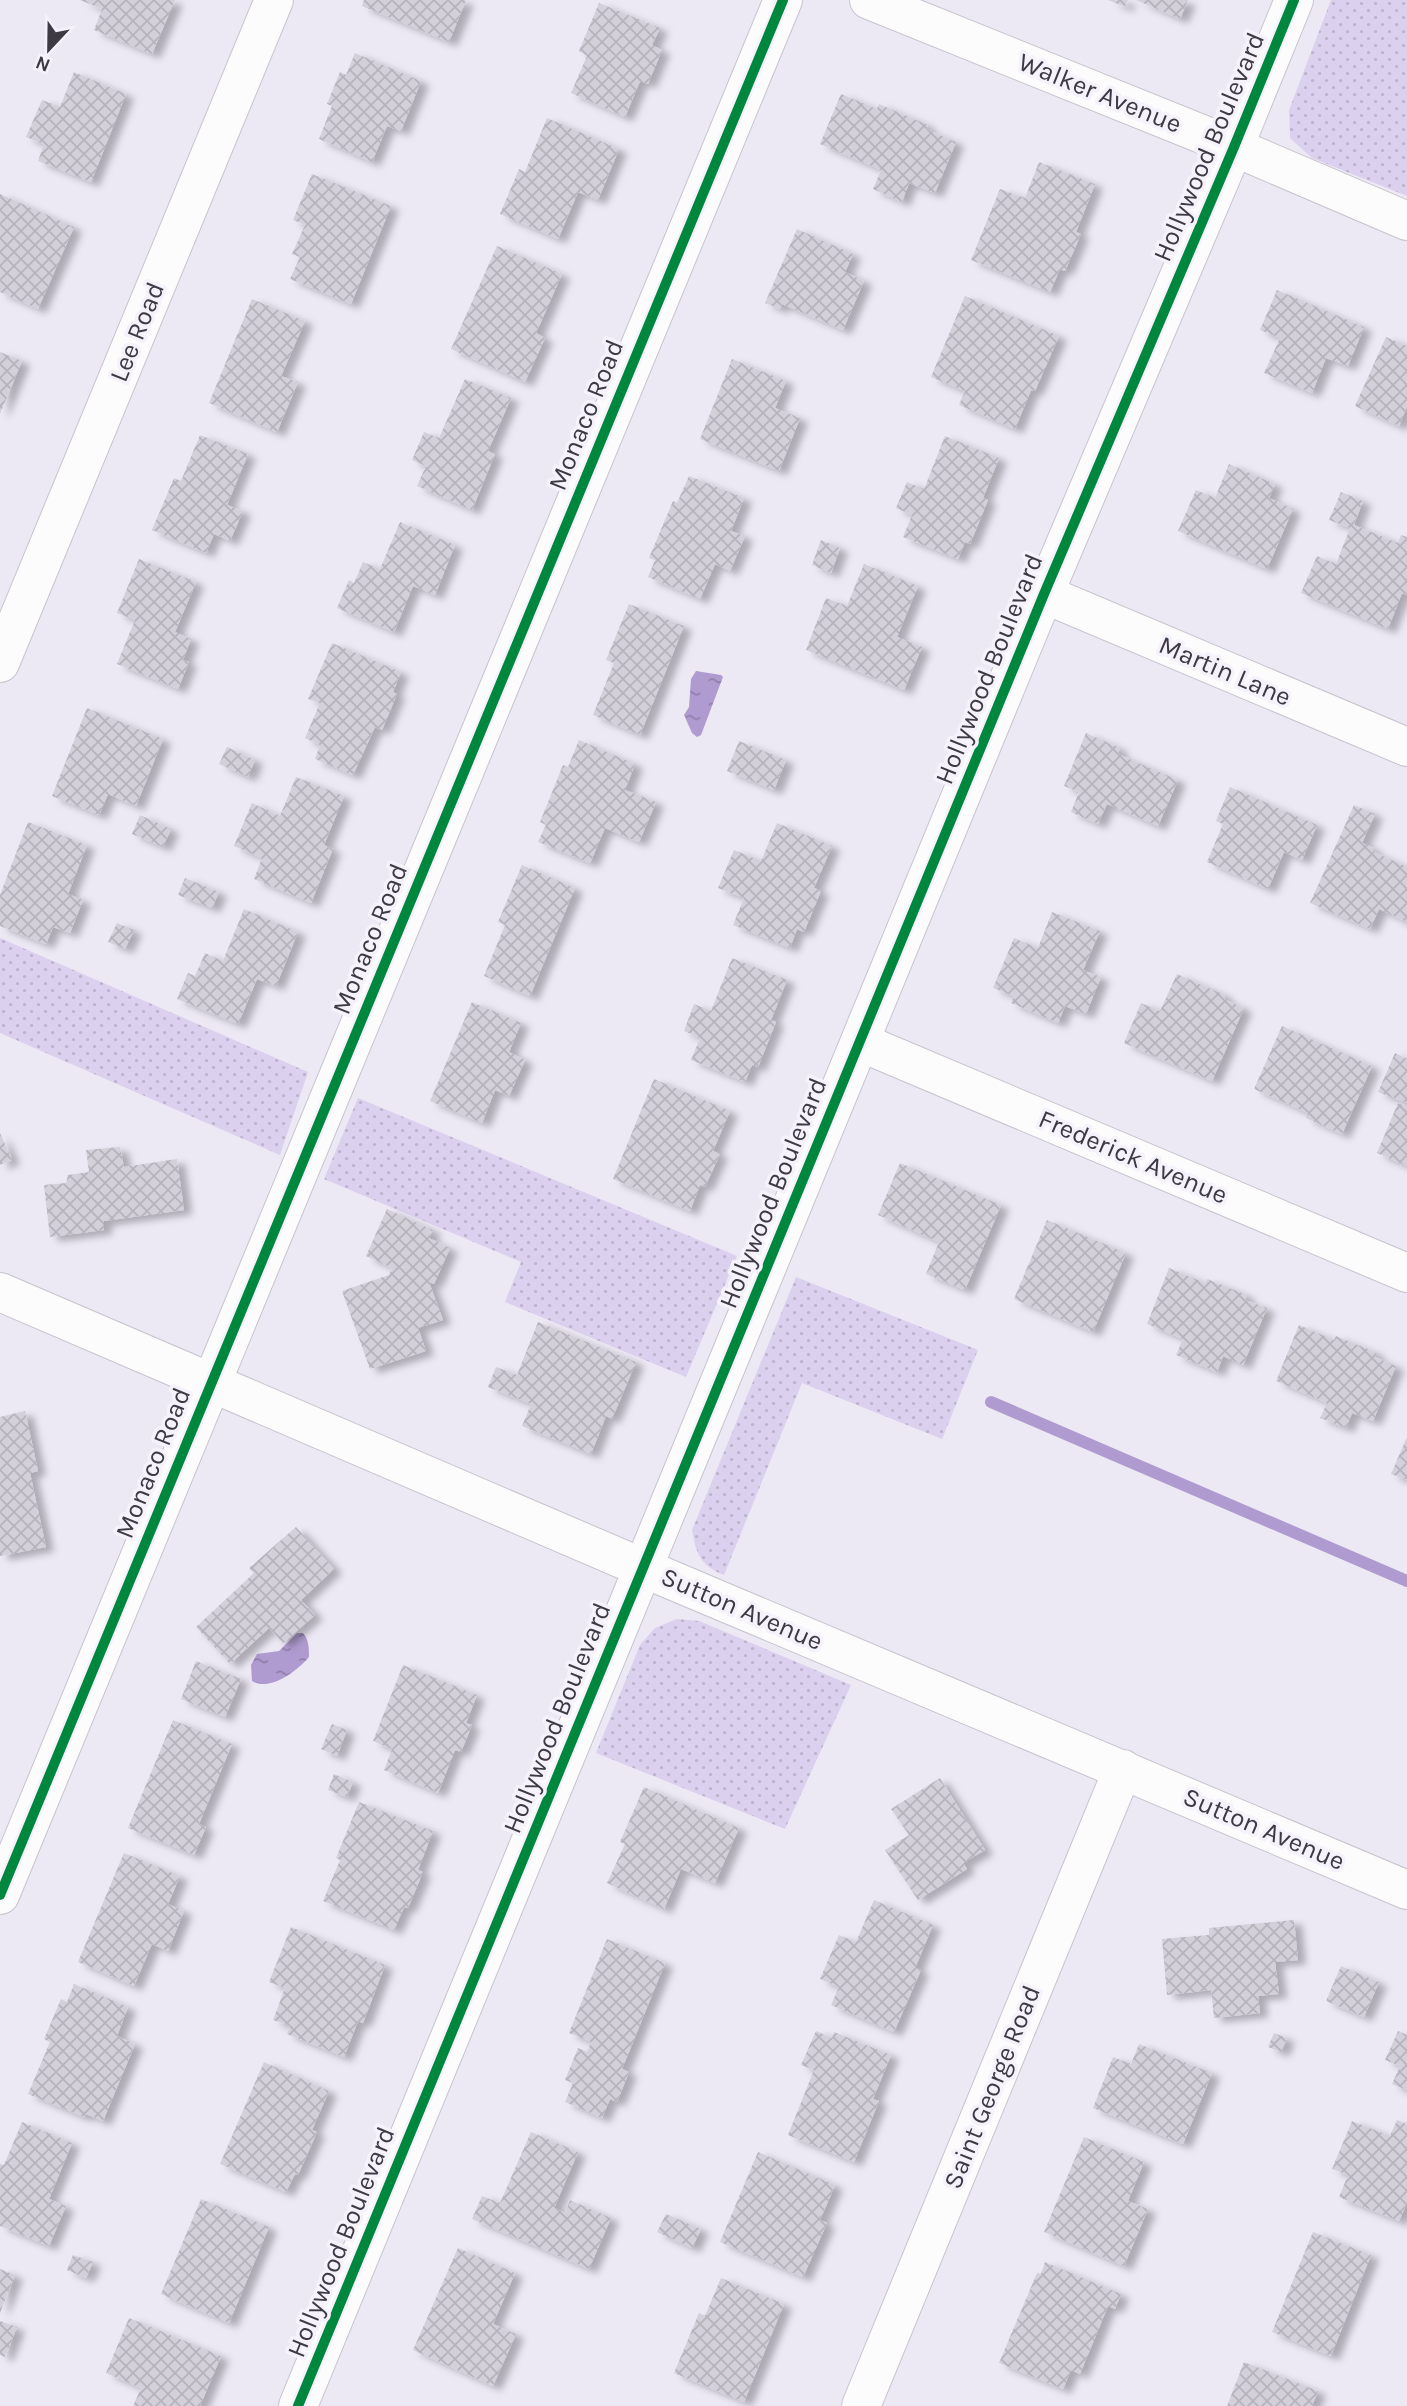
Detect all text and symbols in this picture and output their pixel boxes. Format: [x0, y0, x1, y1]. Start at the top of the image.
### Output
north arrow [14, 14, 84, 84]
street label: Hollywood Boulevard [1147, 28, 1271, 266]
street label: Walker Avenue [1014, 46, 1186, 140]
text: N [33, 51, 53, 77]
street label: Lee Road [103, 278, 171, 386]
street label: Monaco Road [542, 335, 630, 495]
street label: Hollywood Boulevard [929, 549, 1049, 789]
street label: Martin Lane [1154, 629, 1296, 713]
street label: Monaco Road [326, 859, 414, 1019]
street label: Hollywood Boulevard [713, 1073, 833, 1313]
street label: Frederick Avenue [1034, 1103, 1232, 1211]
street label: Monaco Road [109, 1383, 197, 1543]
street label: Sutton Avenue [656, 1561, 828, 1657]
street label: Hollywood Boulevard [497, 1598, 617, 1838]
street label: Sutton Avenue [1178, 1781, 1350, 1877]
street label: Saint George Road [937, 1981, 1047, 2193]
street label: Hollywood Boulevard [281, 2122, 401, 2362]

